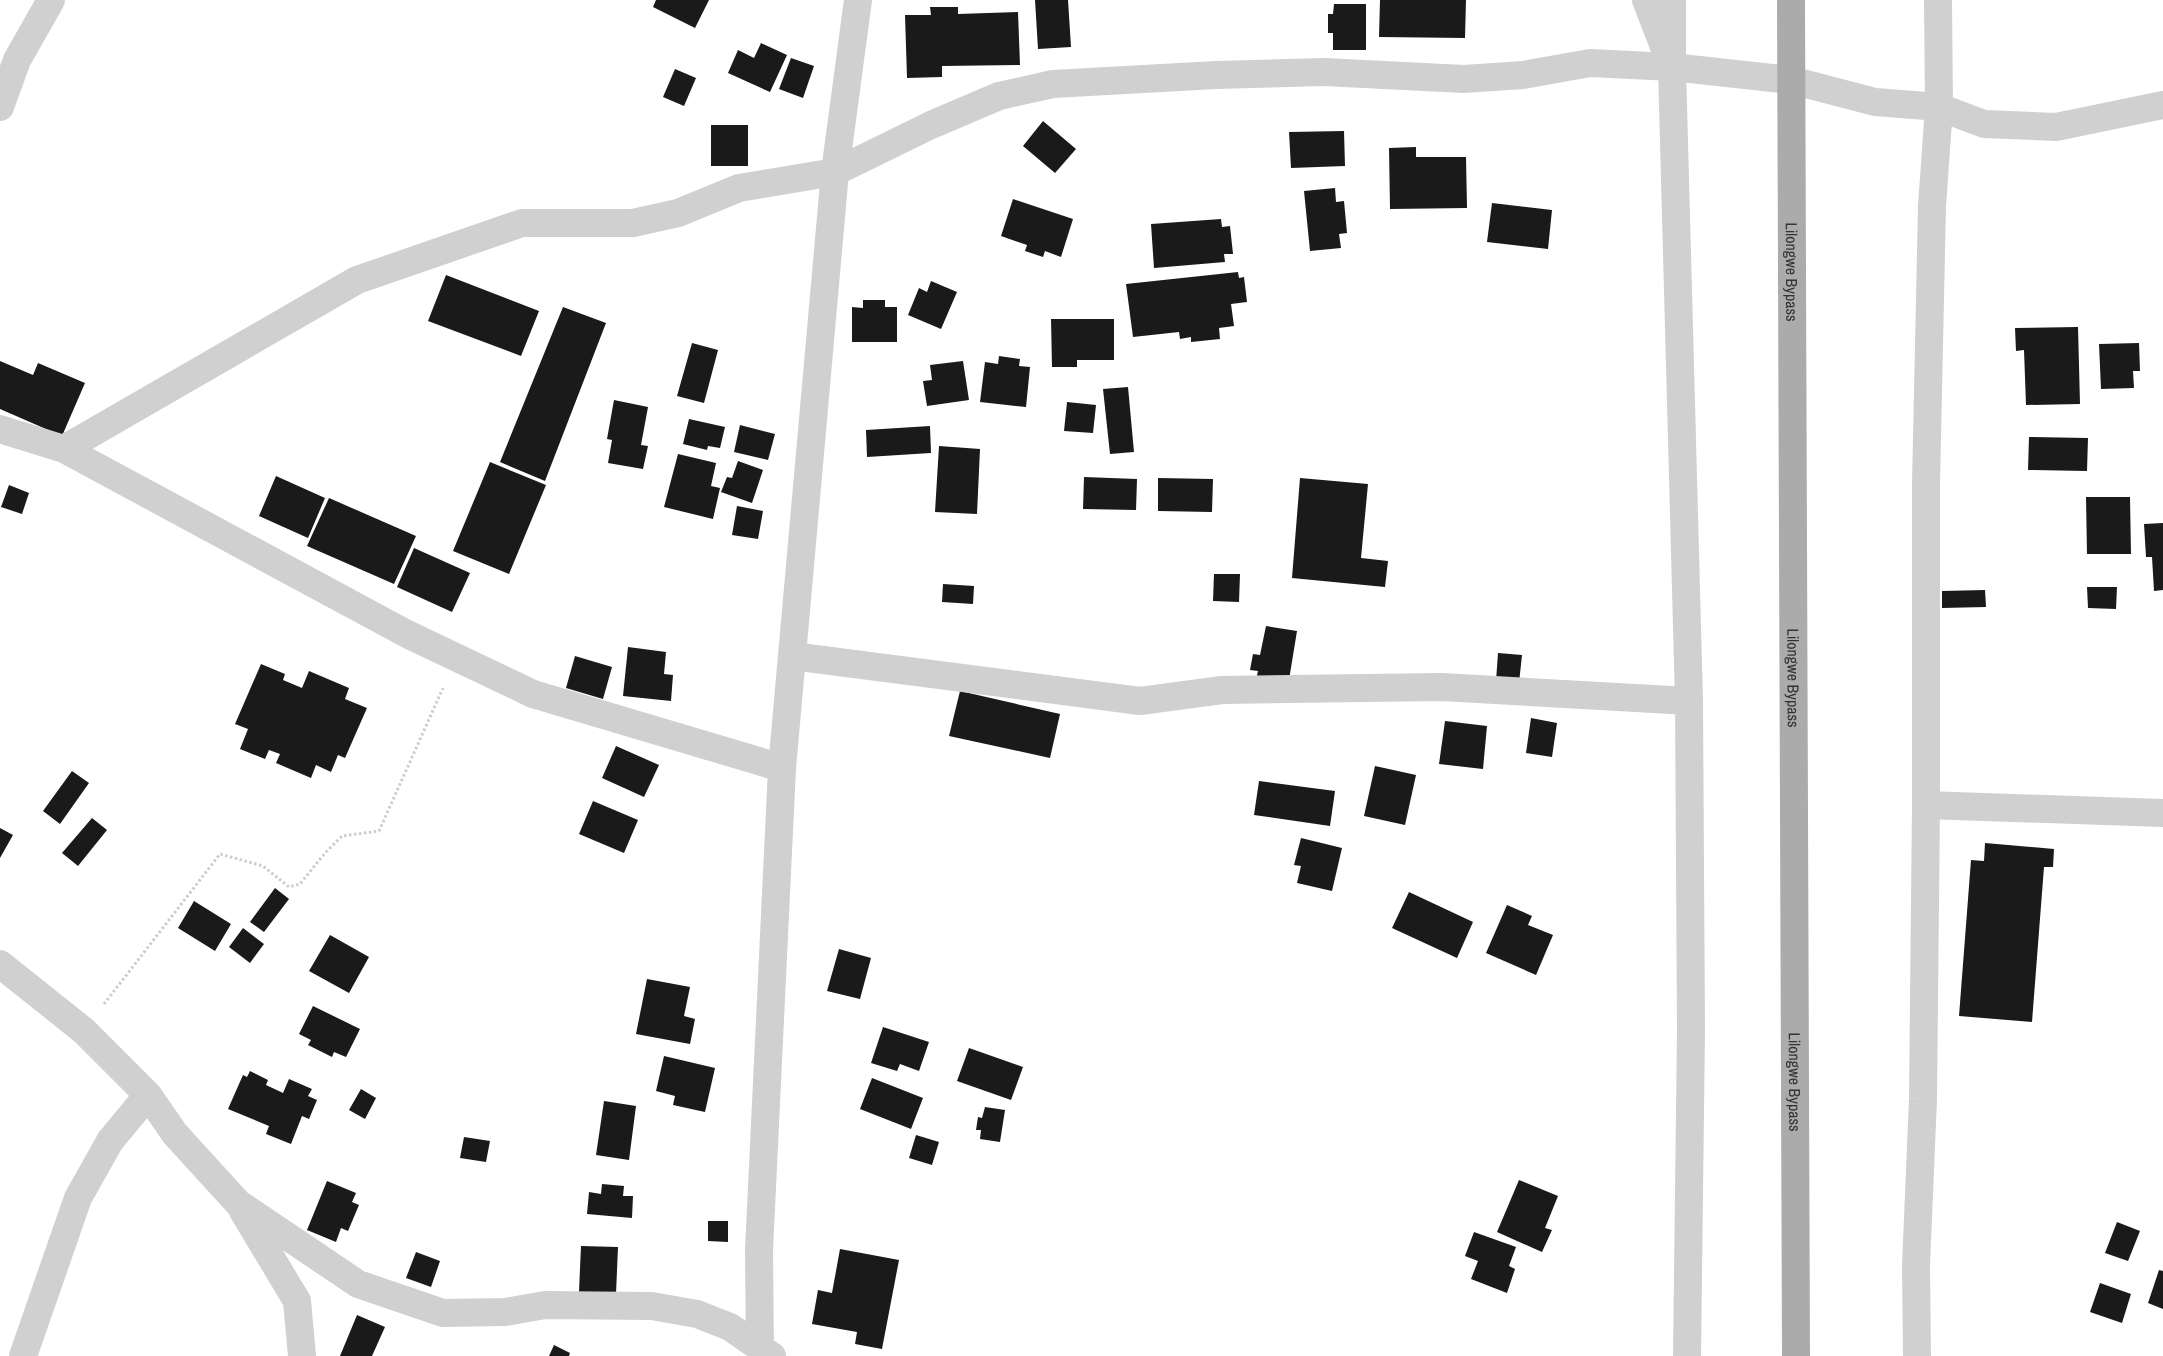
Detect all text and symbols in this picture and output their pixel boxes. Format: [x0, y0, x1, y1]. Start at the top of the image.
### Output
street label: Lilongwe Bypass [1781, 222, 1803, 322]
street label: Lilongwe Bypass [1782, 628, 1805, 728]
street label: Lilongwe Bypass [1784, 1032, 1806, 1132]

